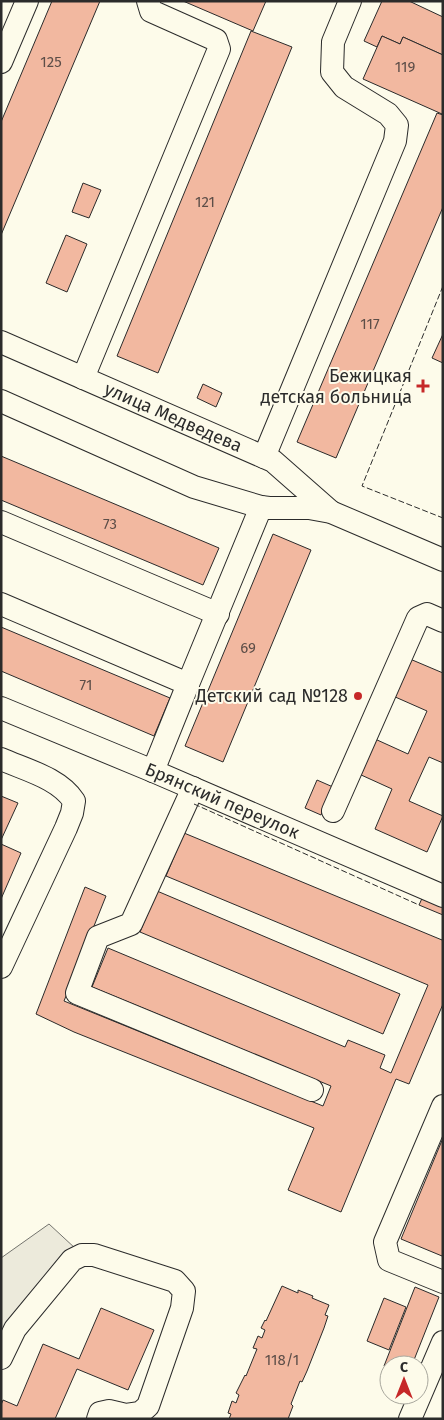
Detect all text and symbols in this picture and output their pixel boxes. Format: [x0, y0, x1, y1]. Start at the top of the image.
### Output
house number: 125 [40, 53, 62, 71]
house number: 119 [395, 58, 415, 76]
house number: 121 [195, 193, 215, 211]
house number: 117 [360, 315, 380, 333]
place label: Бежицкая детская больница [261, 365, 412, 408]
street label: улица Медведева [101, 378, 245, 457]
marker: Бежицкая детская больница [416, 379, 430, 393]
house number: 73 [103, 515, 117, 533]
house number: 69 [240, 639, 256, 657]
house number: 71 [80, 676, 92, 694]
place label: Детский сад №128 [195, 685, 348, 707]
marker: Детский сад №128 [352, 690, 364, 702]
street label: Брянский переулок [142, 758, 303, 844]
house number: 118/1 [265, 1351, 299, 1369]
north arrow [379, 1355, 429, 1405]
text: С [400, 1359, 408, 1376]

